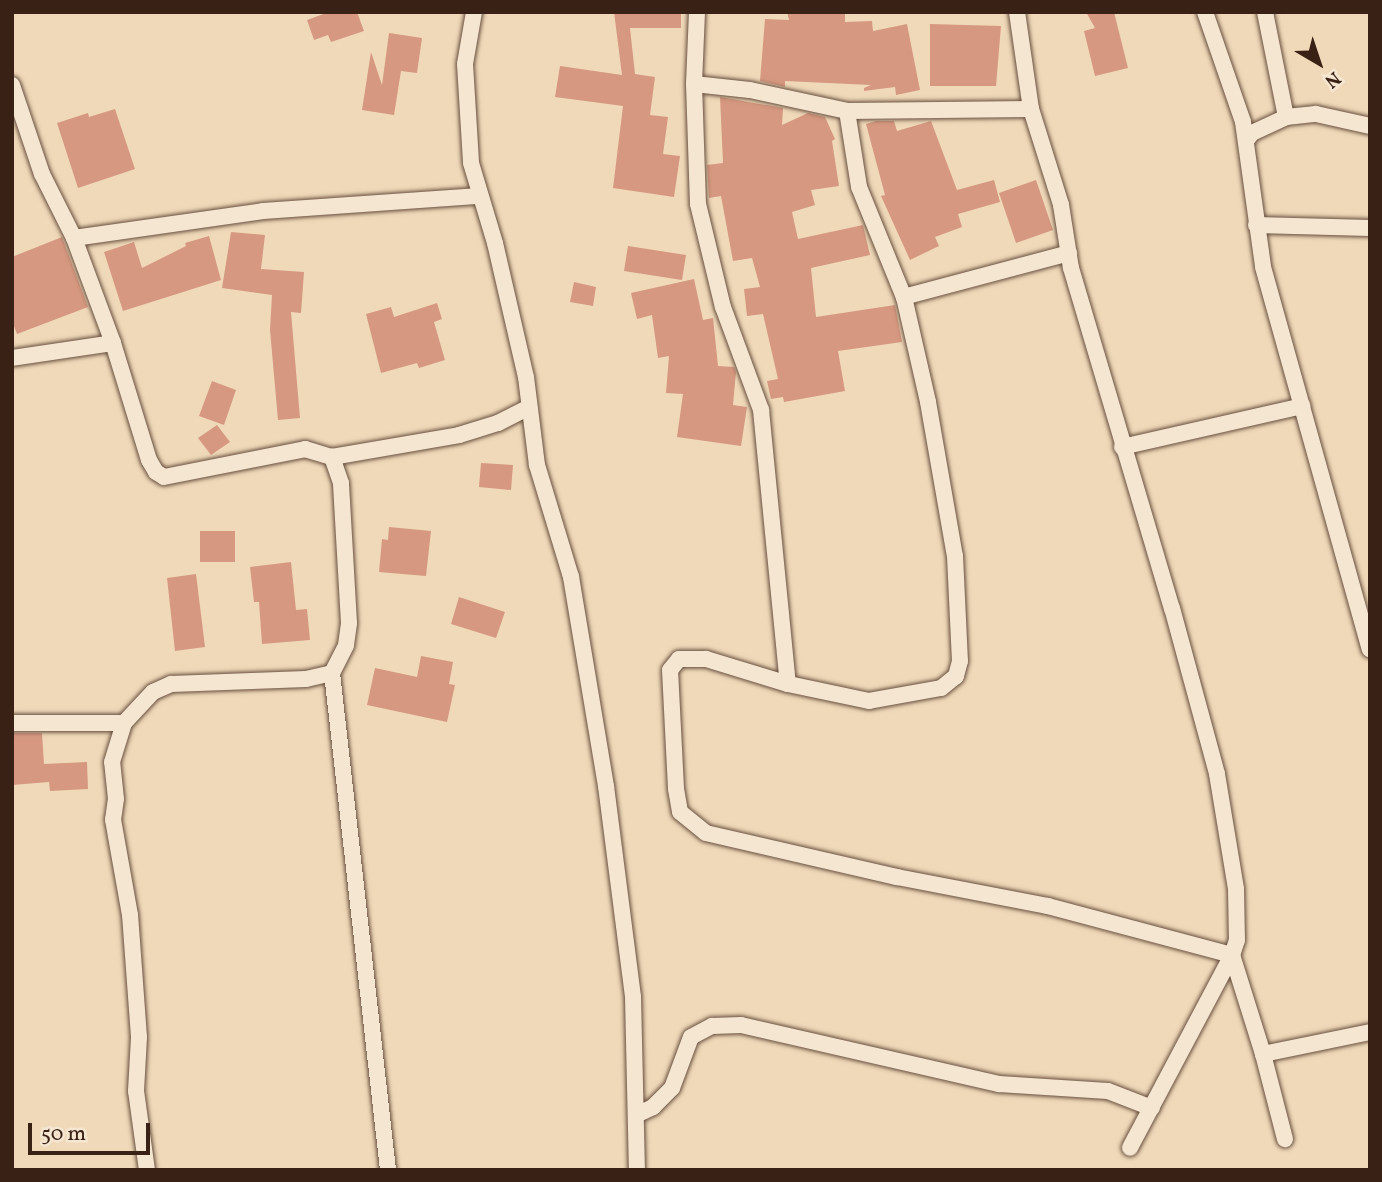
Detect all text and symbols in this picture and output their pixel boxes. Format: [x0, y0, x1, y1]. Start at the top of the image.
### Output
north arrow [1284, 28, 1354, 98]
text: N [1319, 65, 1346, 94]
scale bar [32, 1108, 154, 1152]
text: 50 m [41, 1120, 86, 1149]

